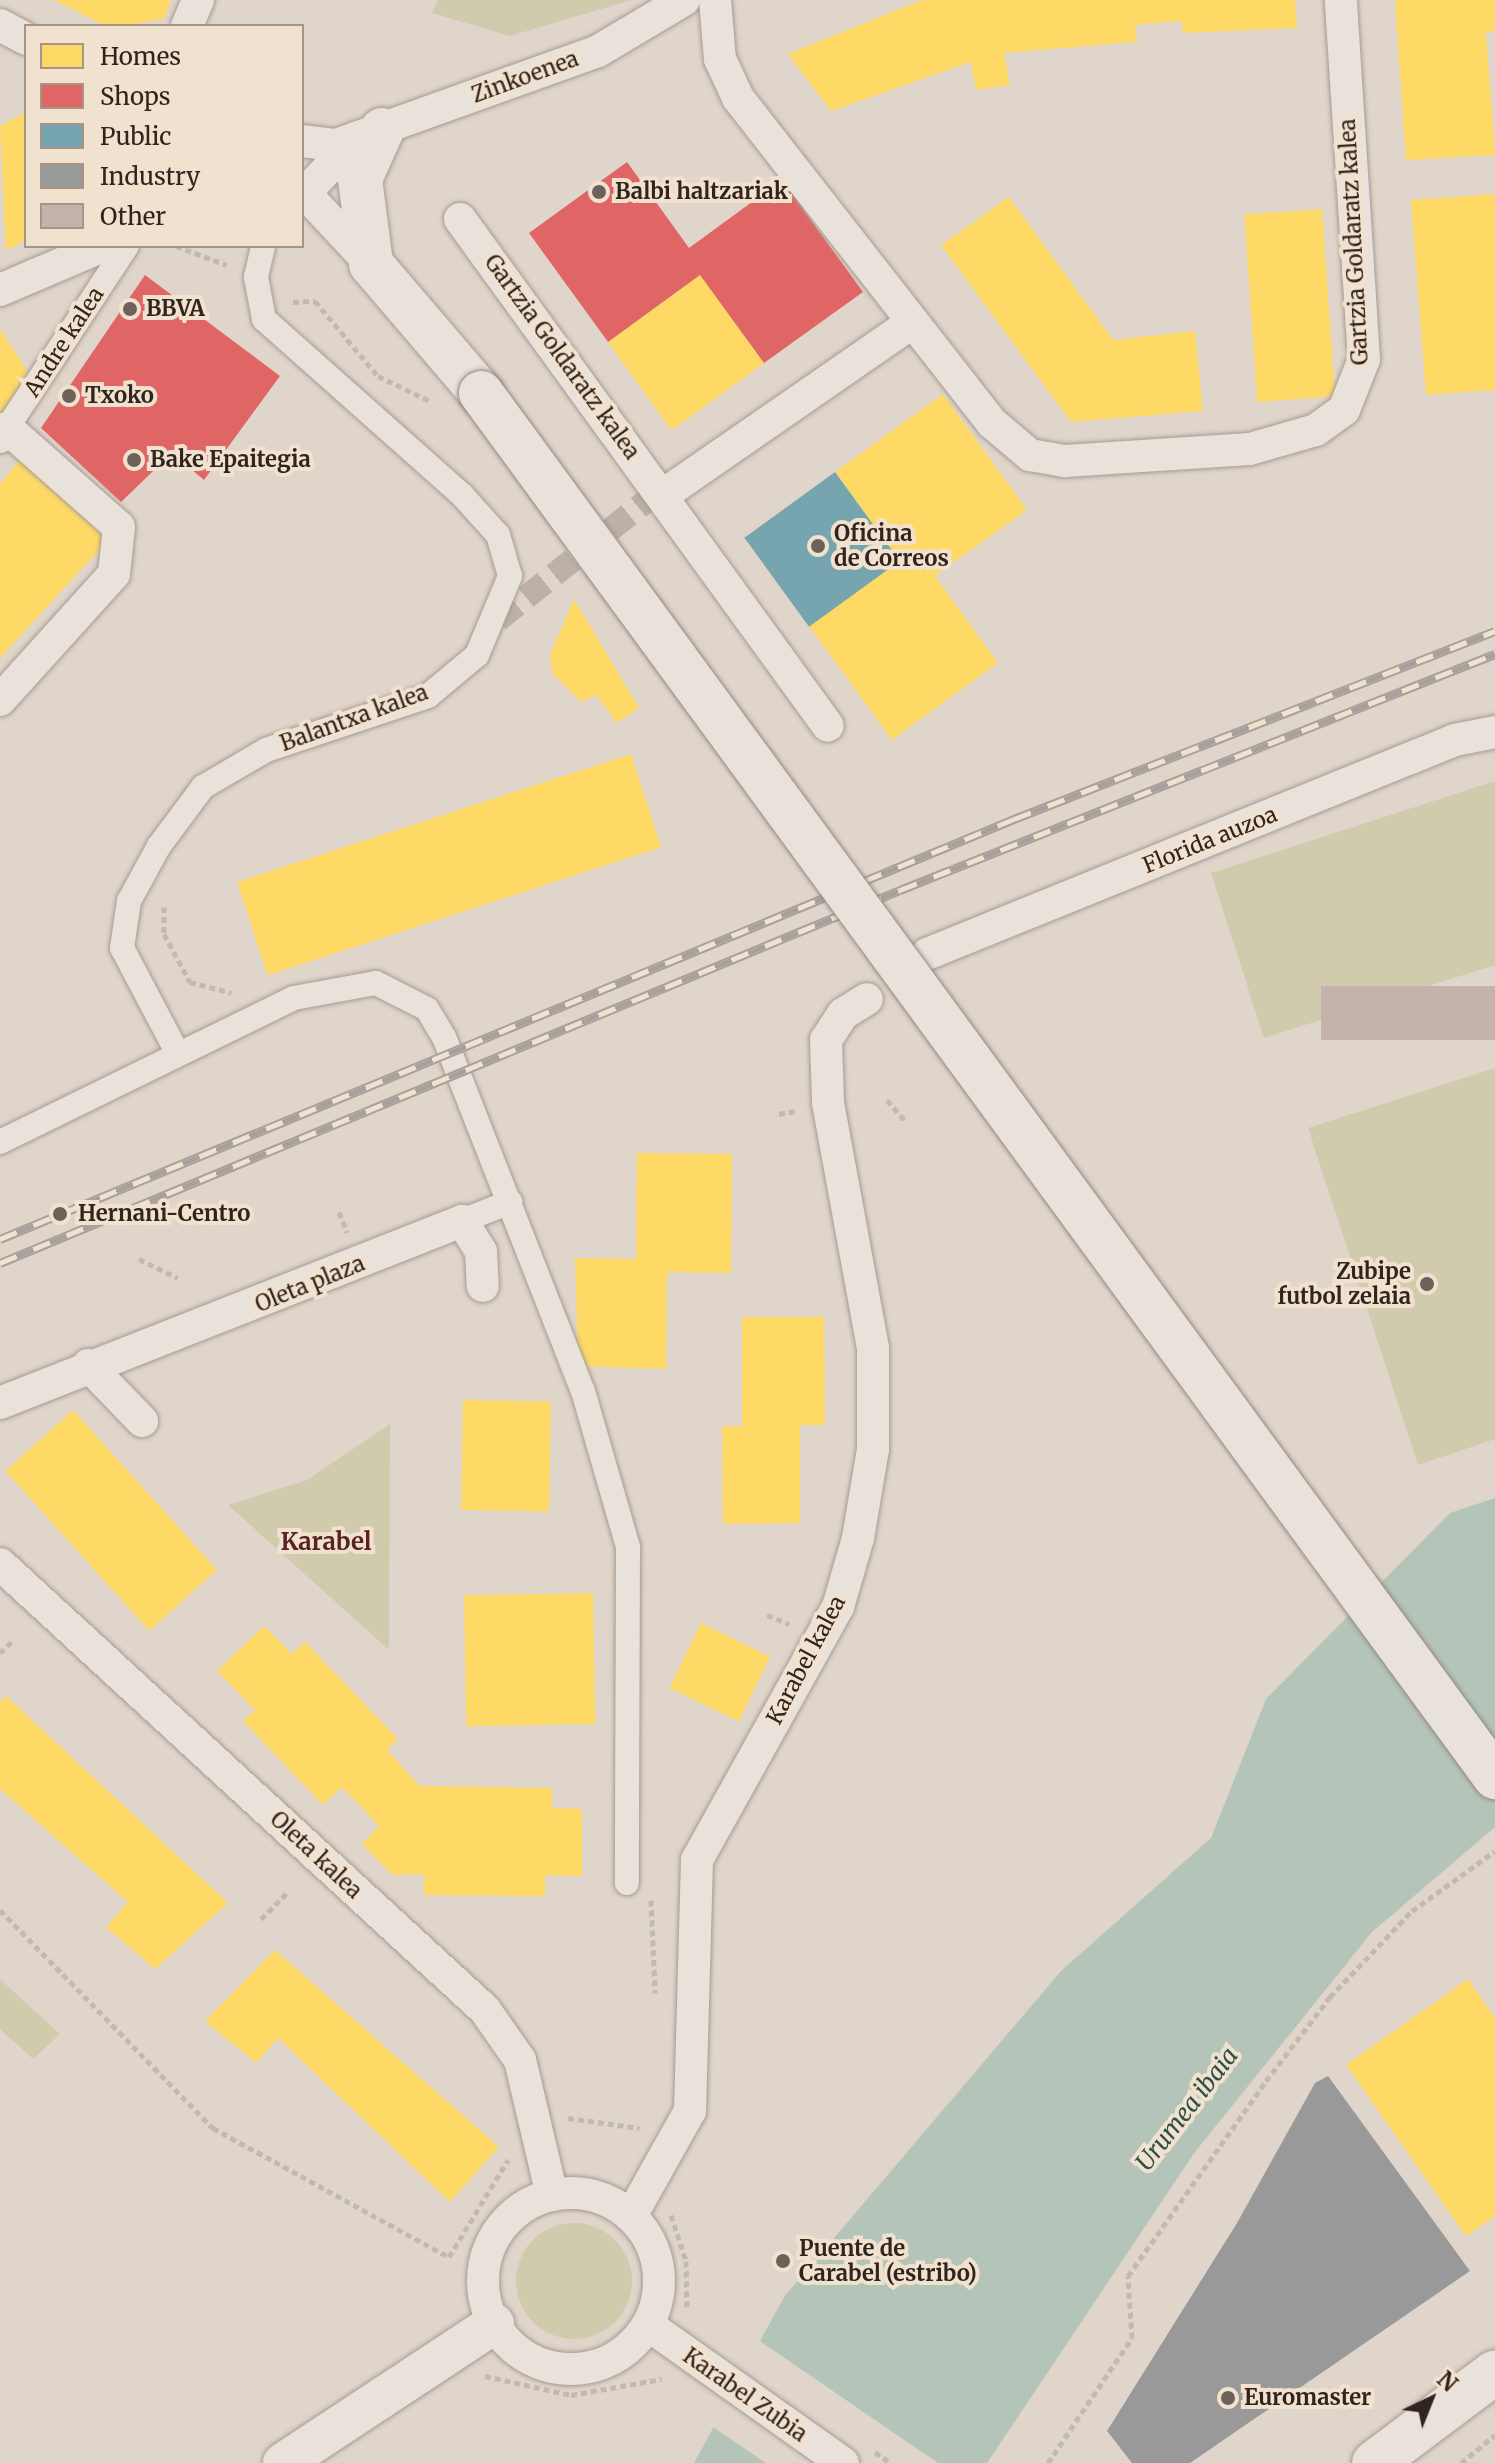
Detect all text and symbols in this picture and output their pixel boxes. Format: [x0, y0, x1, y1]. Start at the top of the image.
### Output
legend [24, 24, 304, 248]
text: Homes [100, 41, 181, 72]
street label: Zinkoenea [468, 45, 582, 109]
text: Shops [100, 81, 171, 112]
street label: Gartzia Goldaratz kalea [1334, 118, 1374, 366]
text: Public [100, 121, 171, 152]
text: Industry [100, 161, 200, 192]
place label: Balbi haltzariak [615, 179, 788, 205]
marker: Balbi haltzariak [590, 183, 608, 201]
text: Other [100, 201, 166, 232]
street label: Gartzia Goldaratz kalea [479, 250, 645, 464]
street label: Andre kalea [19, 282, 109, 402]
place label: BBVA [146, 296, 205, 322]
marker: BBVA [121, 300, 139, 318]
place label: Txoko [85, 383, 154, 409]
marker: Txoko [60, 387, 78, 405]
place label: Bake Epaitegia [150, 447, 311, 473]
marker: Bake Epaitegia [125, 451, 143, 469]
place label: Oficina de Correos [834, 520, 949, 572]
marker: Oficina de Correos [809, 537, 827, 555]
street label: Balantxa kalea [277, 679, 431, 757]
street label: Florida auzoa [1139, 801, 1281, 879]
place label: Hernani-Centro [78, 1201, 250, 1227]
marker: Hernani-Centro [49, 1203, 71, 1225]
street label: Oleta plaza [251, 1250, 369, 1318]
place label: Zubipe futbol zelaia [1277, 1258, 1411, 1310]
marker: Zubipe futbol zelaia [1418, 1275, 1436, 1293]
district label: Karabel [280, 1528, 372, 1556]
street label: Karabel kalea [761, 1591, 851, 1729]
street label: Oleta kalea [265, 1806, 367, 1904]
water label: Urumea ibaia [1130, 2042, 1244, 2176]
place label: Puente de Carabel (estribo) [799, 2235, 977, 2286]
marker: Puente de Carabel (estribo) [774, 2252, 792, 2270]
street label: Karabel Zubia [678, 2343, 812, 2447]
north arrow [1391, 2359, 1471, 2439]
text: N [1431, 2365, 1463, 2398]
place label: Euromaster [1244, 2385, 1371, 2411]
marker: Euromaster [1219, 2389, 1237, 2407]

